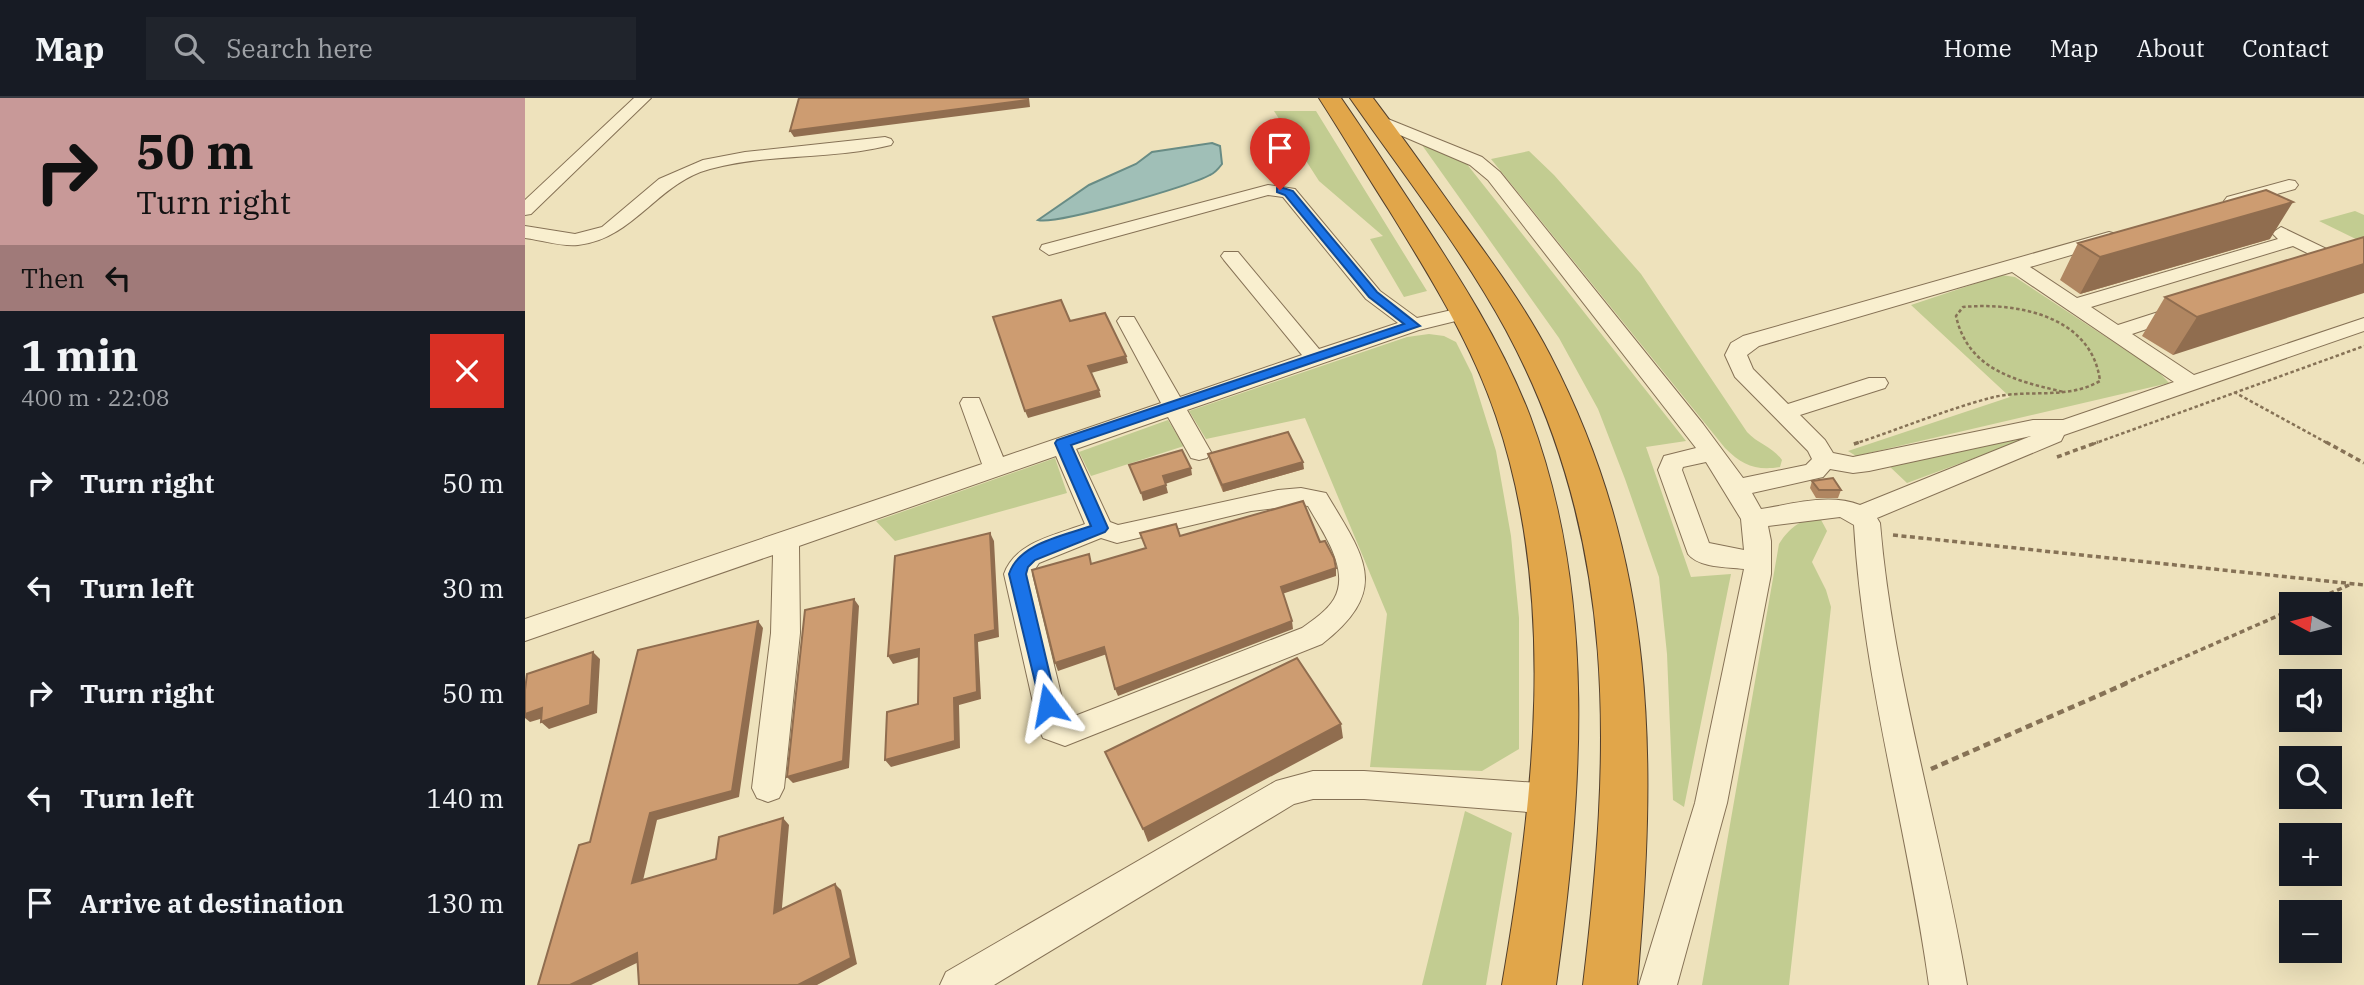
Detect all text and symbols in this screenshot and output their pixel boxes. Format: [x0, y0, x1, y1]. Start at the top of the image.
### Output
search box [146, 17, 636, 80]
text: Map [35, 27, 104, 70]
icon: search [170, 29, 208, 67]
text: Search here [226, 31, 373, 65]
text: Home [1944, 32, 2012, 64]
text: Map [2050, 32, 2098, 64]
text: About [2136, 32, 2204, 64]
text: Contact [2242, 32, 2329, 64]
pin [1250, 118, 1310, 190]
text: 50 m [136, 119, 254, 182]
icon: right [21, 126, 112, 217]
icon: arrive [1261, 129, 1299, 167]
text: Turn right [136, 181, 291, 223]
icon: left [99, 259, 137, 297]
text: Then [21, 261, 85, 295]
text: 1 min [21, 328, 139, 383]
button: close [430, 334, 504, 408]
text: 400 m · 22:08 [21, 382, 170, 412]
icon: right [21, 464, 59, 502]
text: Turn right [80, 466, 214, 500]
text: 50 m [442, 466, 504, 500]
icon: left [21, 569, 59, 607]
text: Turn left [80, 571, 194, 605]
text: 30 m [442, 571, 504, 605]
north arrow [2279, 592, 2341, 654]
map controls [2279, 592, 2342, 963]
position arrow [1011, 668, 1085, 742]
button: sound [2279, 669, 2342, 732]
icon: right [21, 674, 59, 712]
text: Turn right [80, 676, 214, 710]
text: 50 m [442, 676, 504, 710]
button: search [2279, 746, 2342, 809]
icon: left [21, 779, 59, 817]
text: Turn left [80, 781, 194, 815]
text: 140 m [426, 781, 504, 815]
button: + [2279, 823, 2342, 886]
icon: arrive [21, 884, 59, 922]
text: Arrive at destination [80, 886, 344, 920]
text: 130 m [426, 886, 504, 920]
button: − [2279, 900, 2342, 963]

